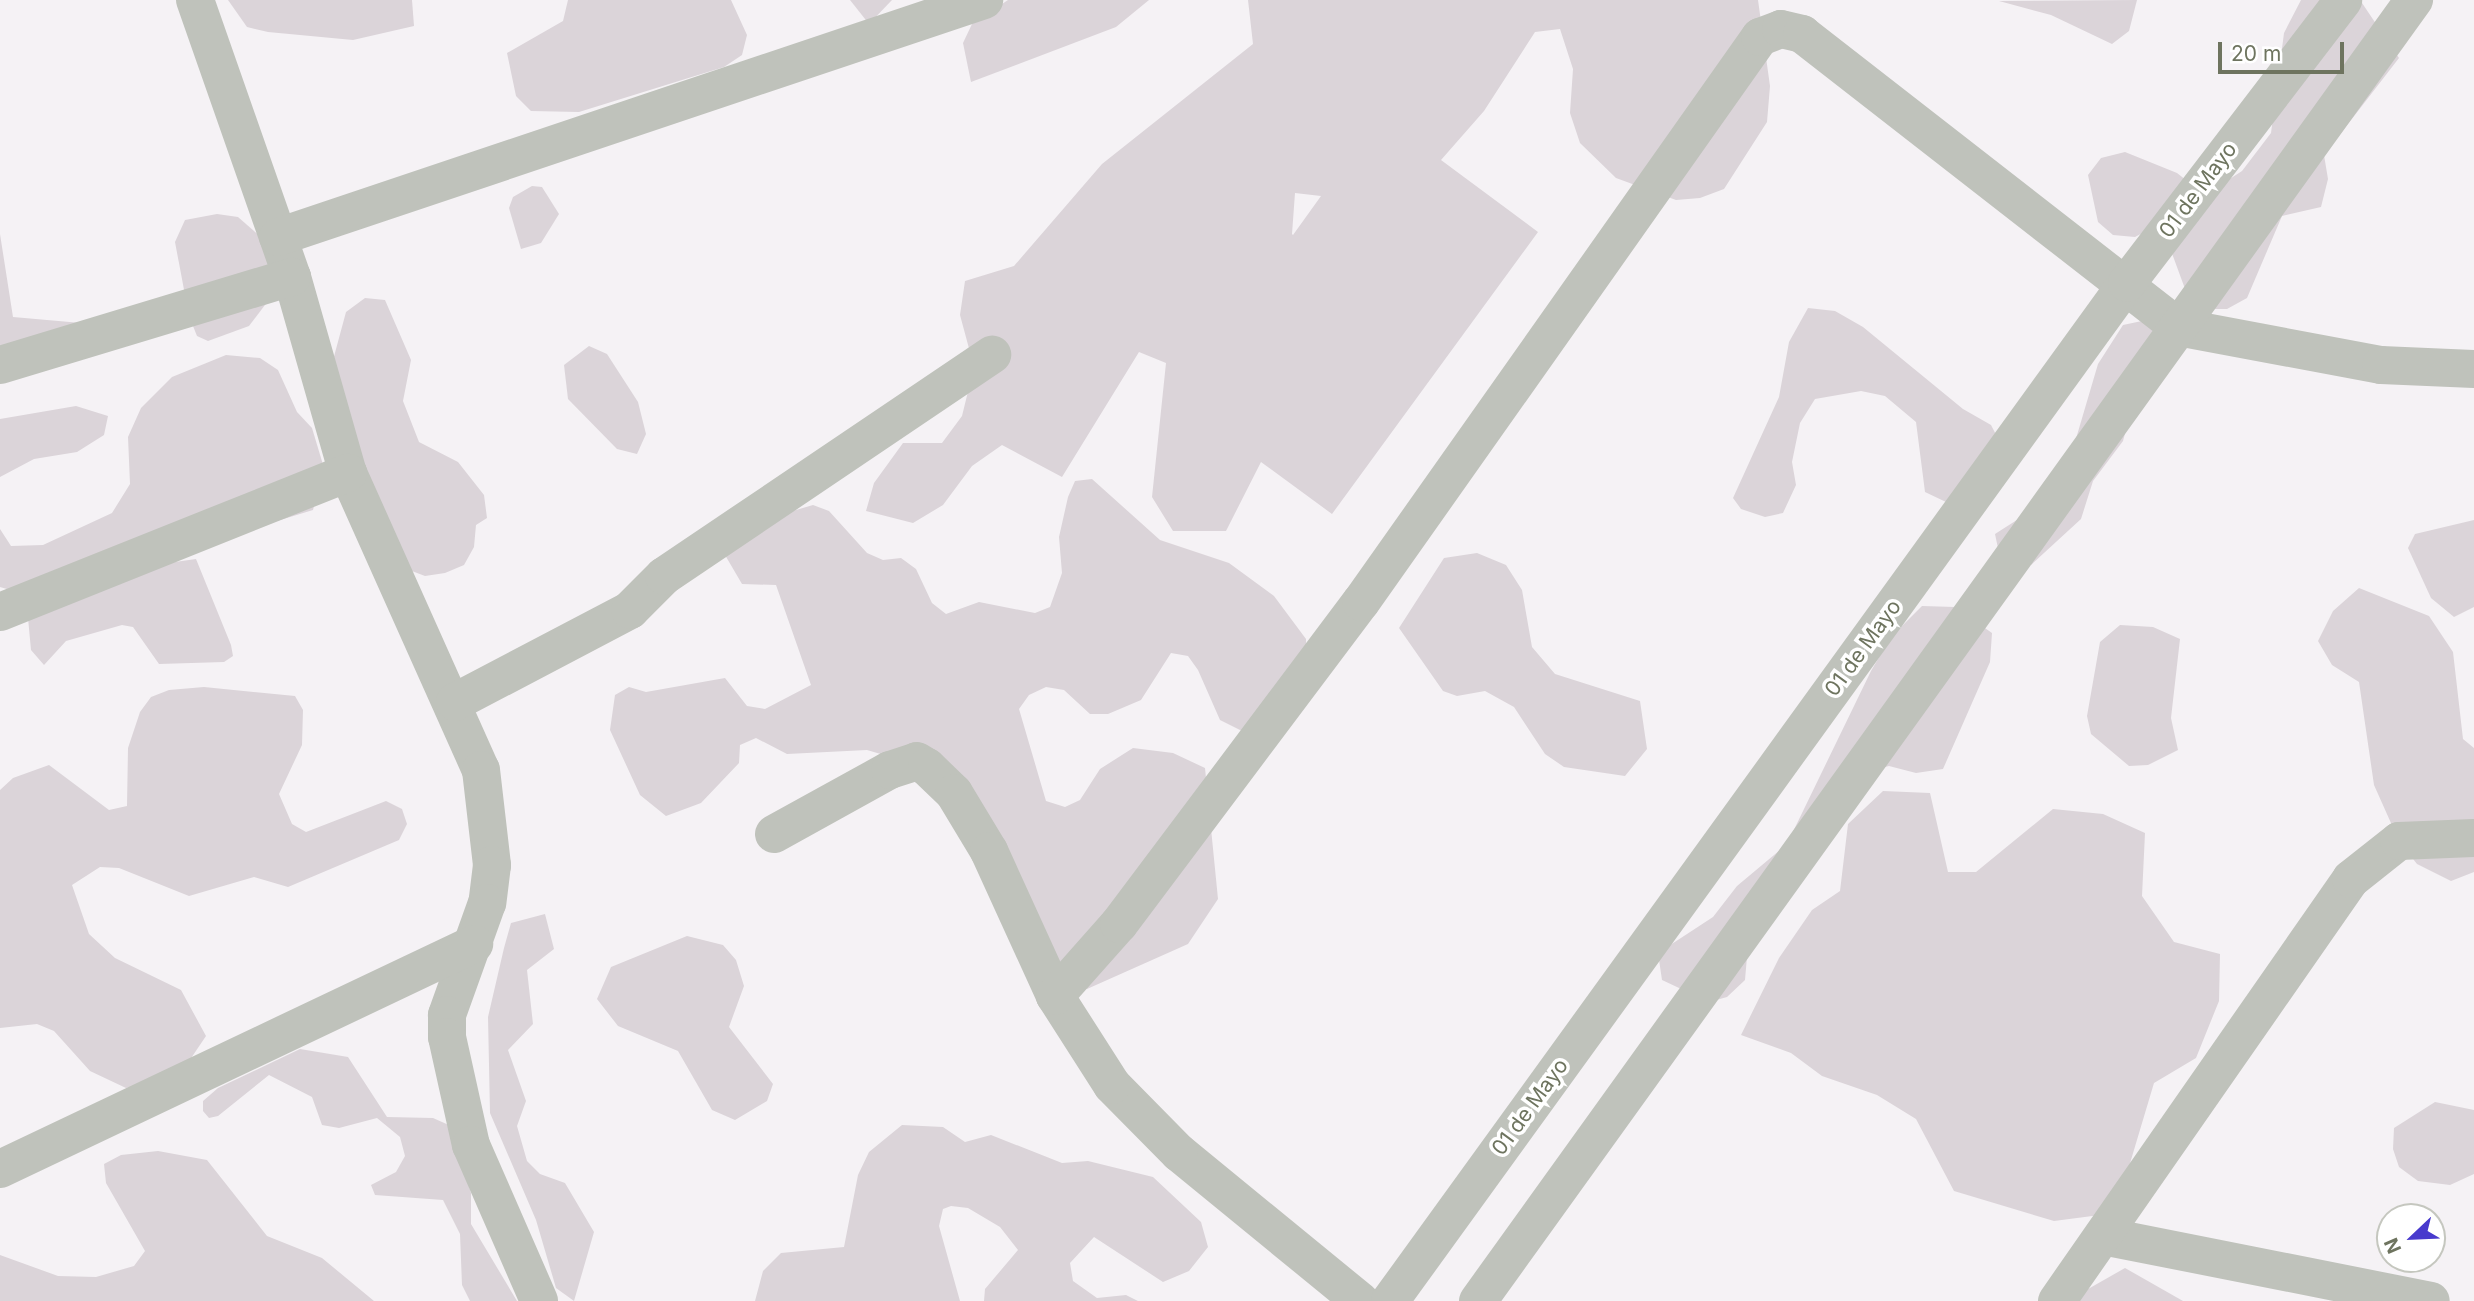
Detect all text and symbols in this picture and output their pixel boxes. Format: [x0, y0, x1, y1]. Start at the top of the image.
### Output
scale bar [2222, 28, 2348, 72]
text: 20 m [2231, 41, 2281, 66]
street label: 01 de Mayo [2154, 137, 2242, 243]
street label: 01 de Mayo [1820, 595, 1906, 701]
street label: 01 de Mayo [1487, 1054, 1573, 1160]
north arrow [2376, 1203, 2446, 1273]
text: N [2380, 1234, 2406, 1257]

